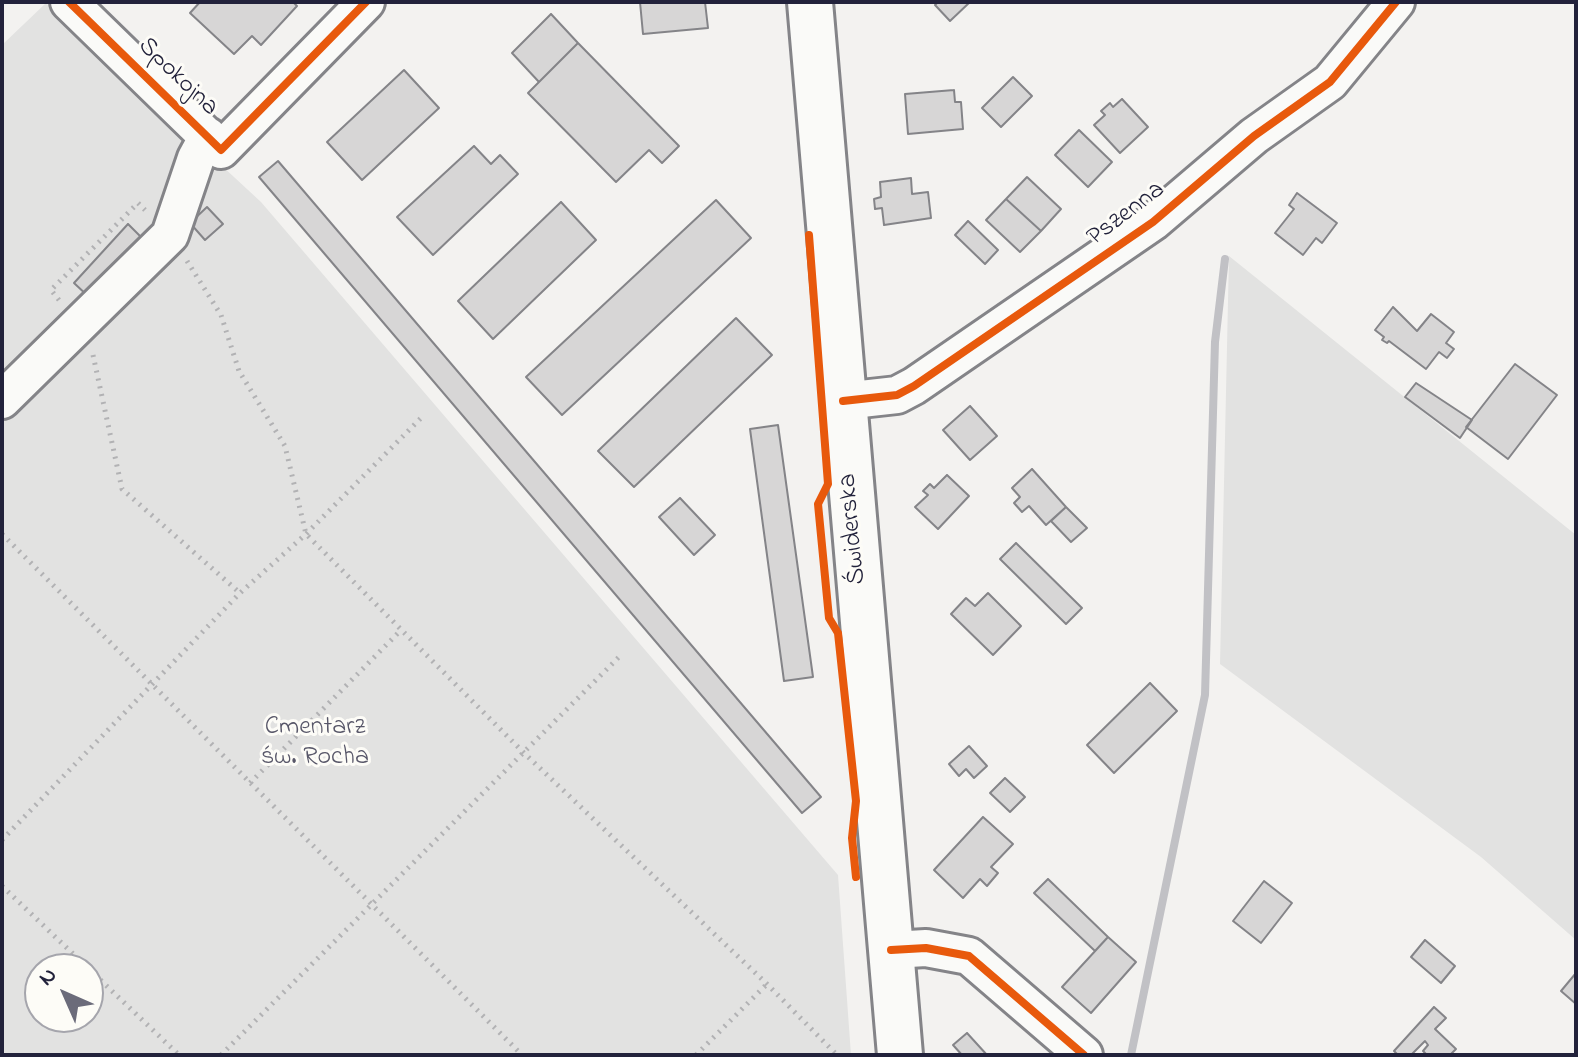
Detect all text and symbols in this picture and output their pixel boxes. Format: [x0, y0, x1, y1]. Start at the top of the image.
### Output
street label: Spokojna [130, 32, 224, 124]
street label: Pszenna [1082, 176, 1172, 254]
street label: Świderska [834, 472, 874, 586]
park label: Cmentarz św. Rocha [261, 713, 369, 774]
north arrow [24, 953, 104, 1033]
text: N [32, 961, 65, 994]

